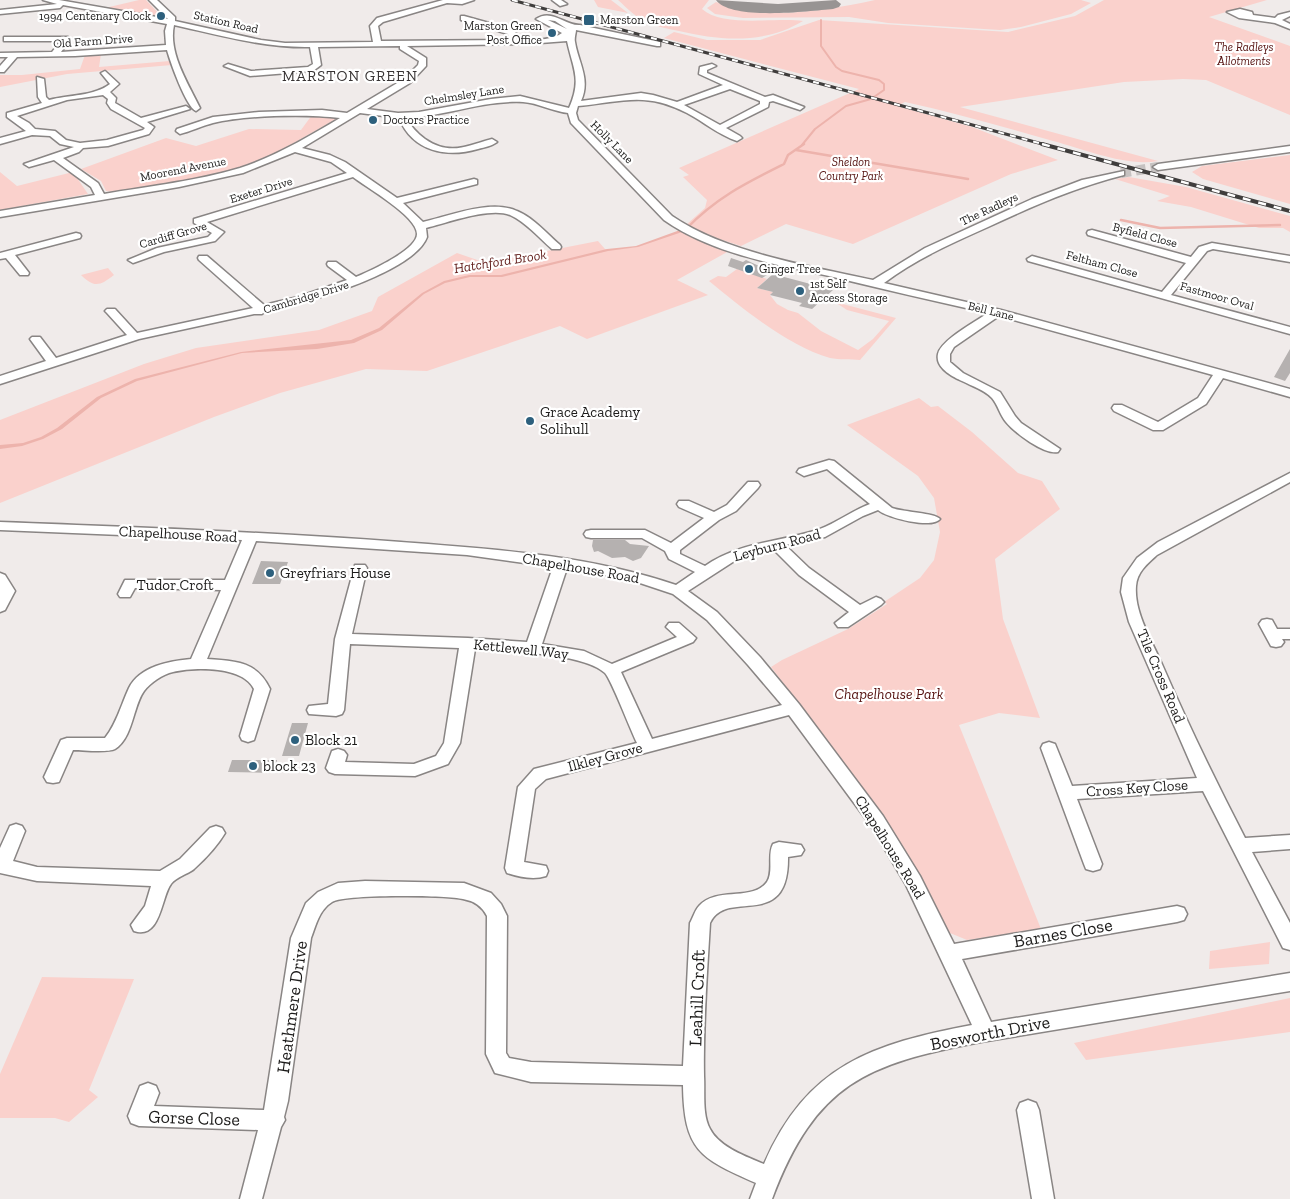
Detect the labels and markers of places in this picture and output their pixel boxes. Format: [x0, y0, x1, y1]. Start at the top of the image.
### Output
place label: 1994 Centenary Clock [39, 9, 152, 23]
marker: 1994 Centenary Clock [155, 10, 167, 22]
marker: Marston Green [582, 13, 596, 27]
place label: Marston Green [600, 13, 678, 27]
place label: Marston Green Post Office [464, 19, 542, 47]
marker: Marston Green Post Office [546, 27, 558, 39]
place label: Doctors Practice [383, 113, 469, 127]
marker: Doctors Practice [367, 114, 379, 126]
place label: Ginger Tree [759, 262, 821, 276]
marker: Ginger Tree [743, 263, 755, 275]
place label: 1st Self Access Storage [810, 277, 888, 305]
marker: 1st Self Access Storage [794, 285, 806, 297]
place label: Grace Academy Solihull [540, 403, 640, 438]
marker: Grace Academy Solihull [524, 415, 536, 427]
place label: Greyfriars House [280, 564, 391, 582]
marker: Greyfriars House [264, 567, 276, 579]
place label: Block 21 [305, 731, 358, 749]
marker: Block 21 [289, 734, 301, 746]
place label: block 23 [262, 757, 316, 775]
marker: block 23 [247, 760, 259, 772]

